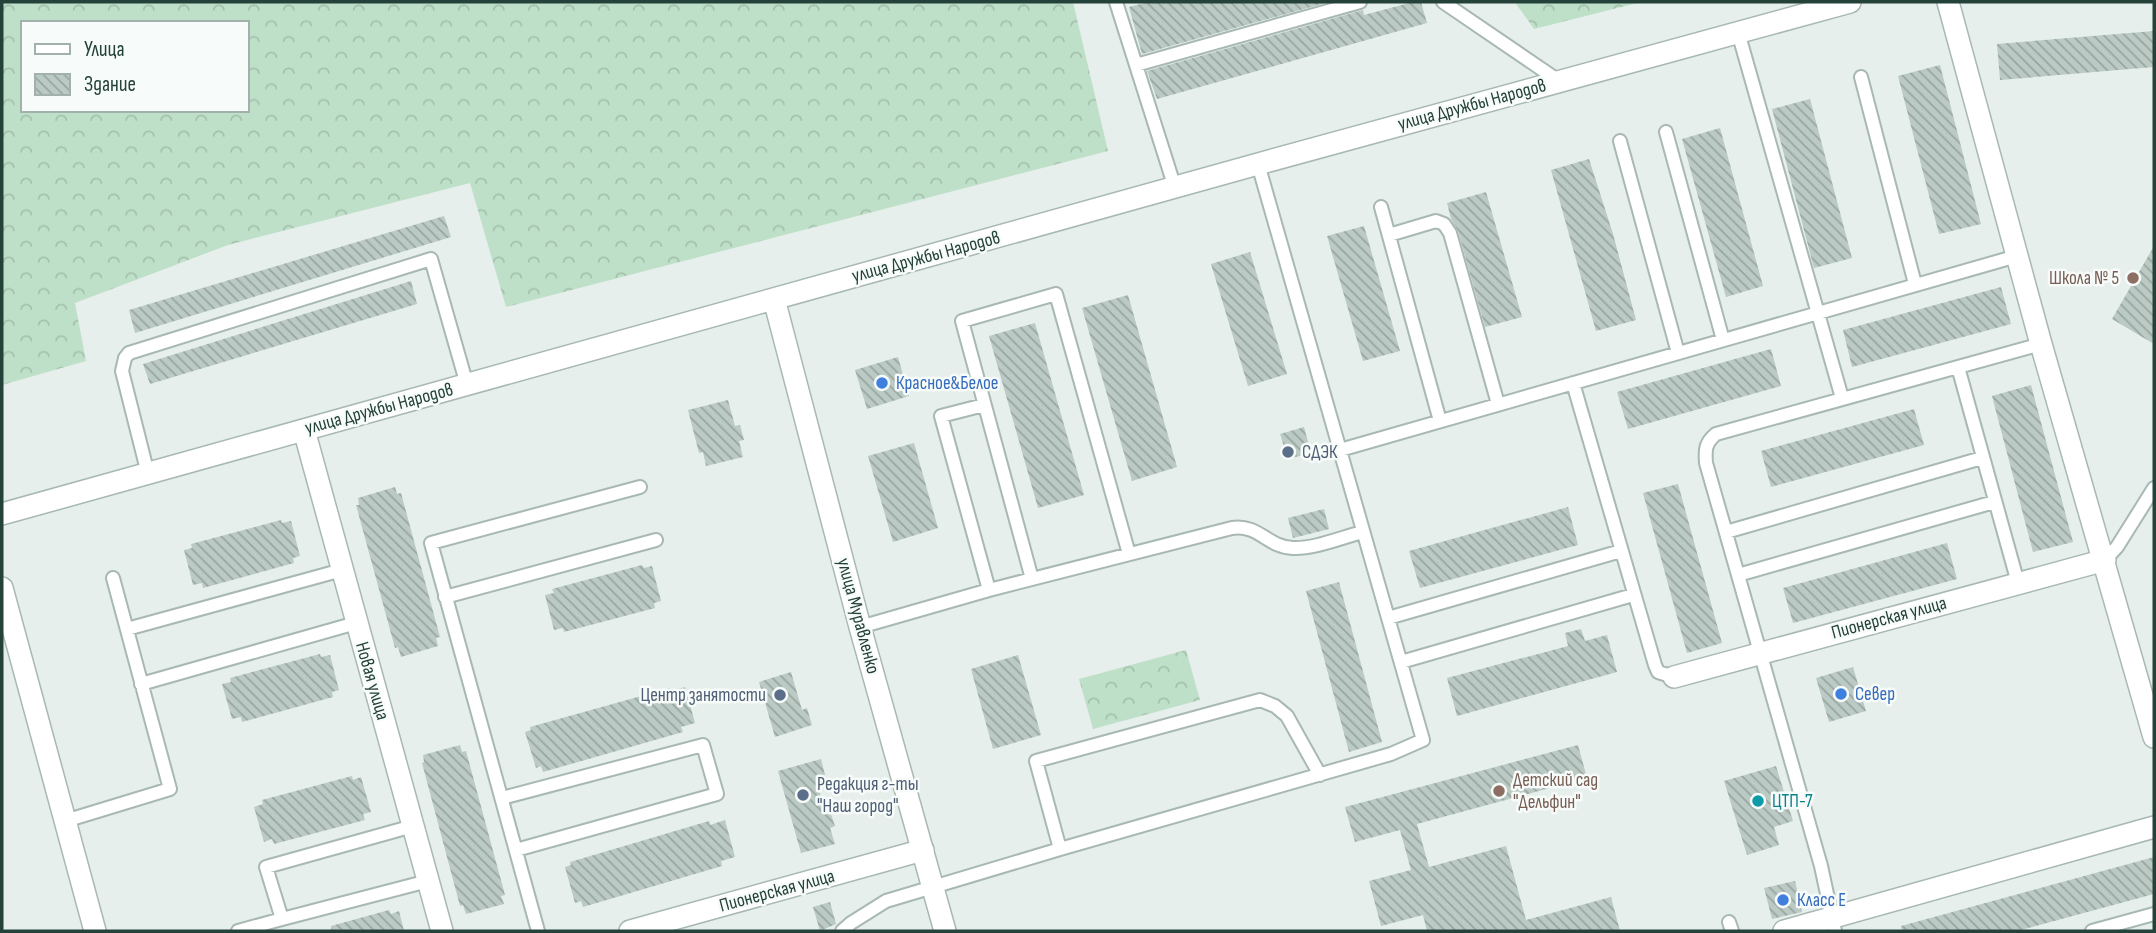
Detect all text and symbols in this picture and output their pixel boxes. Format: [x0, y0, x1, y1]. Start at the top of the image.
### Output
legend [21, 21, 248, 112]
text: Улица [84, 37, 125, 62]
text: Здание [84, 72, 136, 97]
street label: улица Дружбы Народов [1395, 74, 1549, 136]
street label: улица Дружбы Народов [849, 226, 1003, 288]
place label: Школа № 5 [2049, 267, 2119, 290]
marker: Школа № 5 [2125, 270, 2141, 286]
place label: Красное&Белое [896, 372, 998, 395]
marker: Красное&Белое [874, 375, 890, 391]
street label: улица Дружбы Народов [302, 378, 456, 440]
place label: СДЭК [1302, 441, 1338, 464]
marker: СДЭК [1280, 444, 1296, 460]
street label: улица Муравленко [832, 556, 884, 676]
street label: Пионерская улица [1829, 592, 1949, 644]
street label: Новая улица [350, 639, 394, 723]
place label: Север [1855, 683, 1895, 706]
place label: Центр занятости [641, 684, 766, 707]
marker: Север [1833, 686, 1849, 702]
marker: Центр занятости [772, 687, 788, 703]
place label: Детский сад "Дельфин" [1513, 769, 1598, 814]
place label: Редакция г-ты "Наш город" [817, 773, 919, 818]
marker: Детский сад "Дельфин" [1491, 783, 1507, 799]
marker: Редакция г-ты "Наш город" [795, 787, 811, 803]
place label: ЦТП-7 [1772, 790, 1813, 813]
marker: ЦТП-7 [1750, 793, 1766, 809]
street label: Пионерская улица [717, 865, 837, 917]
place label: Класс Е [1797, 889, 1846, 912]
marker: Класс Е [1775, 892, 1791, 908]

